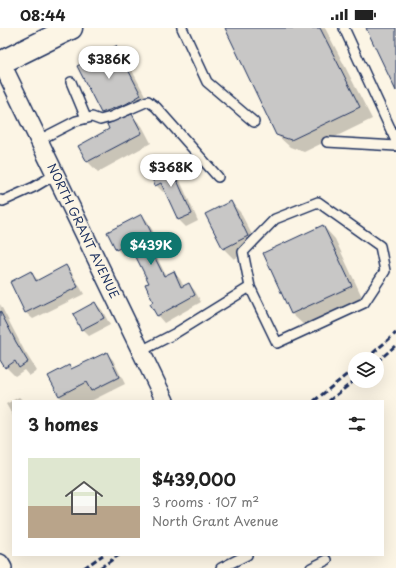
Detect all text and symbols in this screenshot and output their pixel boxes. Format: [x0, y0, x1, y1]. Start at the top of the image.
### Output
text: 08:44 [20, 3, 65, 26]
pin: $386K [81, 46, 137, 80]
text: $386K [87, 49, 131, 68]
pin: $368K [143, 154, 199, 188]
text: $368K [149, 157, 193, 176]
street label: NORTH GRANT AVENUE [43, 160, 124, 301]
pin: $439K [123, 232, 179, 266]
text: $439K [130, 235, 172, 254]
map controls [348, 352, 384, 388]
button: layers [348, 352, 384, 388]
text: 3 homes [28, 411, 98, 437]
icon: filters [346, 413, 368, 435]
text: $439,000 [152, 466, 236, 492]
icon: home [60, 474, 108, 522]
text: 3 rooms · 107 m² [152, 492, 259, 511]
text: North Grant Avenue [152, 511, 279, 530]

